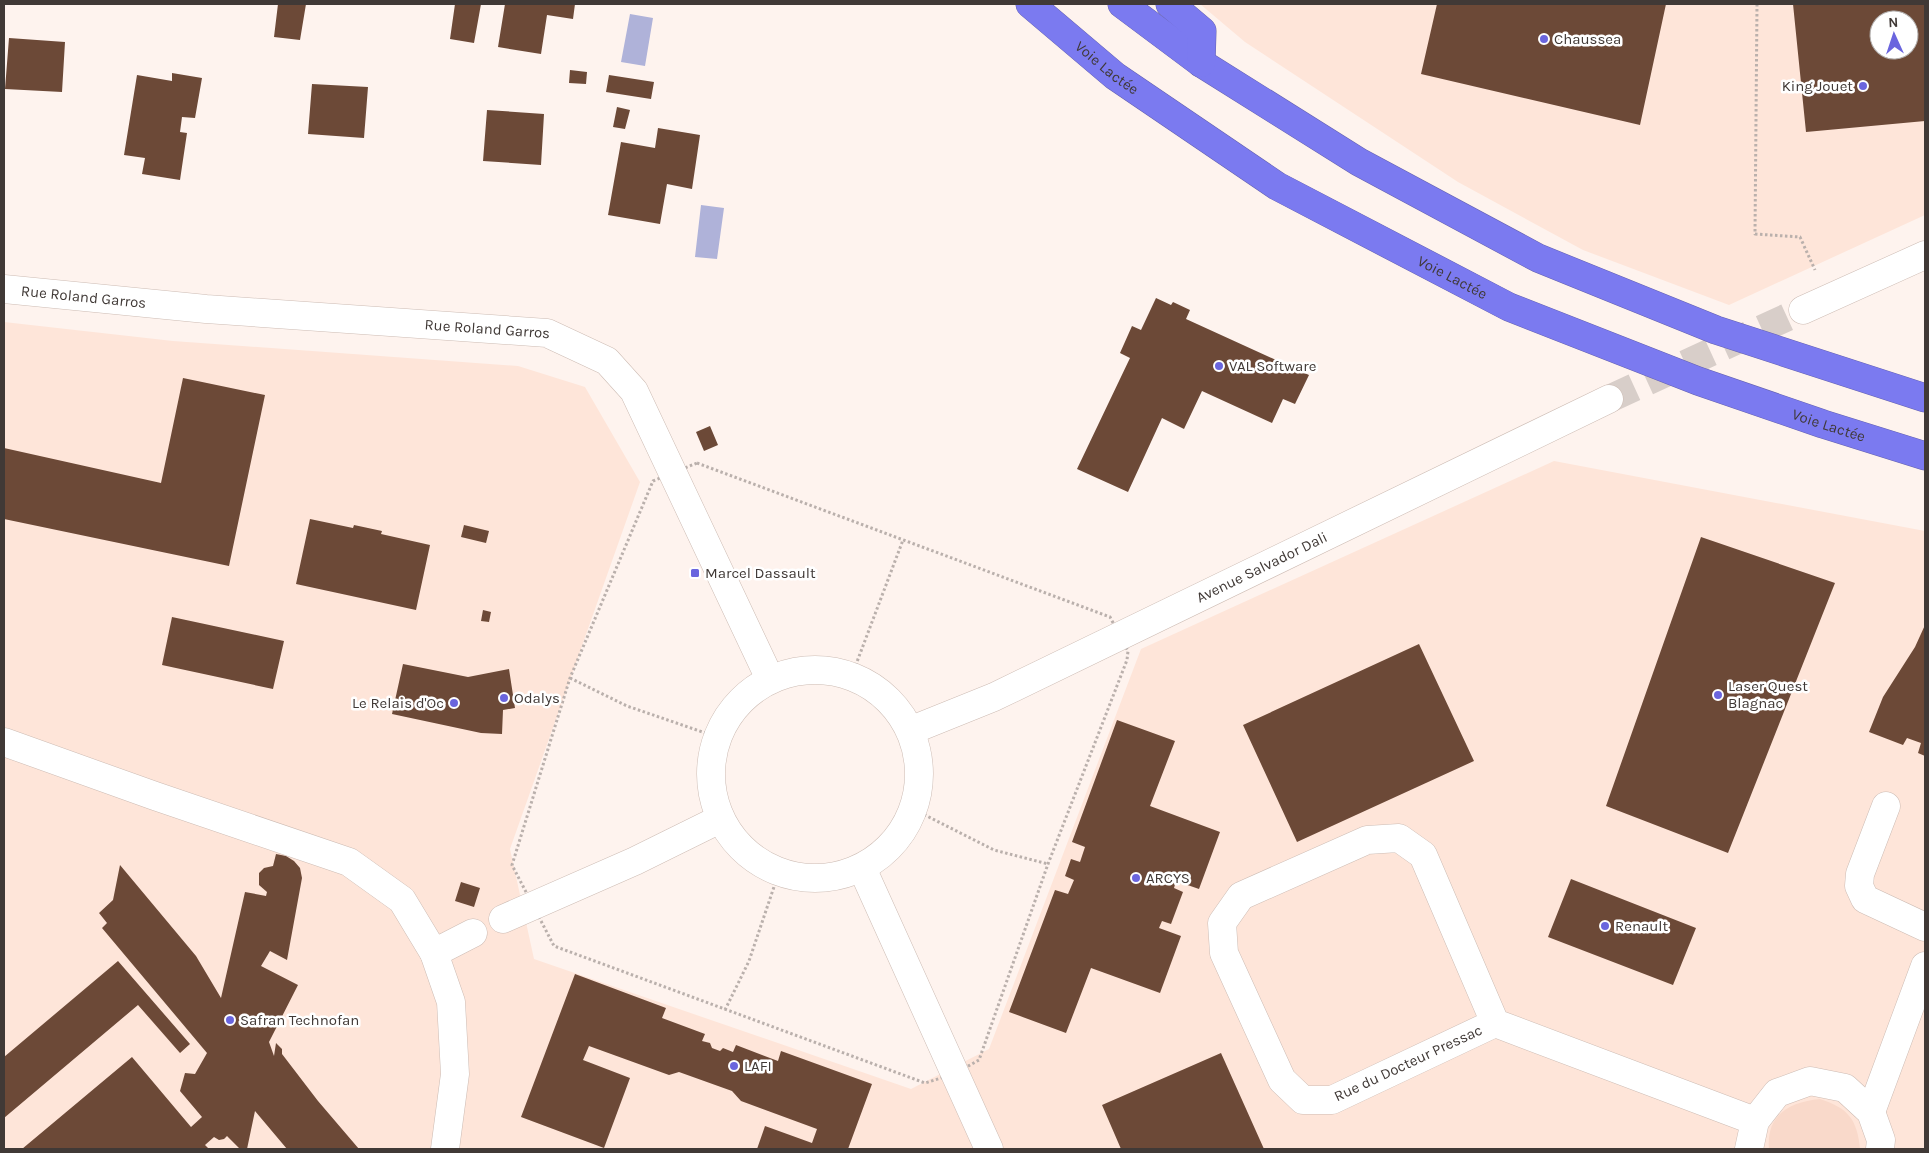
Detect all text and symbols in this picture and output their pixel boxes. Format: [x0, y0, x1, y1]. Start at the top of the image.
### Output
north arrow [1869, 10, 1919, 60]
text: N [1888, 14, 1899, 31]
place label: Chaussea [1554, 30, 1621, 48]
marker: Chaussea [1538, 33, 1550, 45]
street label: Voie Lactée [1071, 37, 1142, 98]
place label: King Jouet [1782, 77, 1853, 95]
marker: King Jouet [1857, 80, 1869, 92]
street label: Voie Lactée [1415, 252, 1490, 303]
street label: Rue Roland Garros [20, 282, 147, 312]
street label: Rue Roland Garros [424, 315, 551, 342]
place label: VAL Software [1229, 357, 1316, 375]
marker: VAL Software [1213, 360, 1225, 372]
street label: Voie Lactée [1790, 405, 1868, 446]
street label: Avenue Salvador Dali [1193, 528, 1330, 607]
place label: Marcel Dassault [705, 564, 816, 582]
marker: Marcel Dassault [689, 567, 701, 579]
place label: Laser Quest Blagnac [1728, 677, 1808, 712]
place label: Odalys [514, 689, 560, 707]
marker: Laser Quest Blagnac [1712, 689, 1724, 701]
marker: Odalys [498, 692, 510, 704]
place label: Le Relais d'Oc [352, 694, 444, 712]
marker: Le Relais d'Oc [448, 697, 460, 709]
place label: ARCYS [1146, 869, 1190, 887]
marker: ARCYS [1130, 872, 1142, 884]
place label: Renault [1615, 917, 1668, 935]
marker: Renault [1599, 920, 1611, 932]
place label: Safran Technofan [240, 1011, 359, 1029]
marker: Safran Technofan [224, 1014, 236, 1026]
street label: Rue du Docteur Pressac [1331, 1021, 1485, 1105]
place label: LAFI [744, 1057, 772, 1075]
marker: LAFI [728, 1060, 740, 1072]

